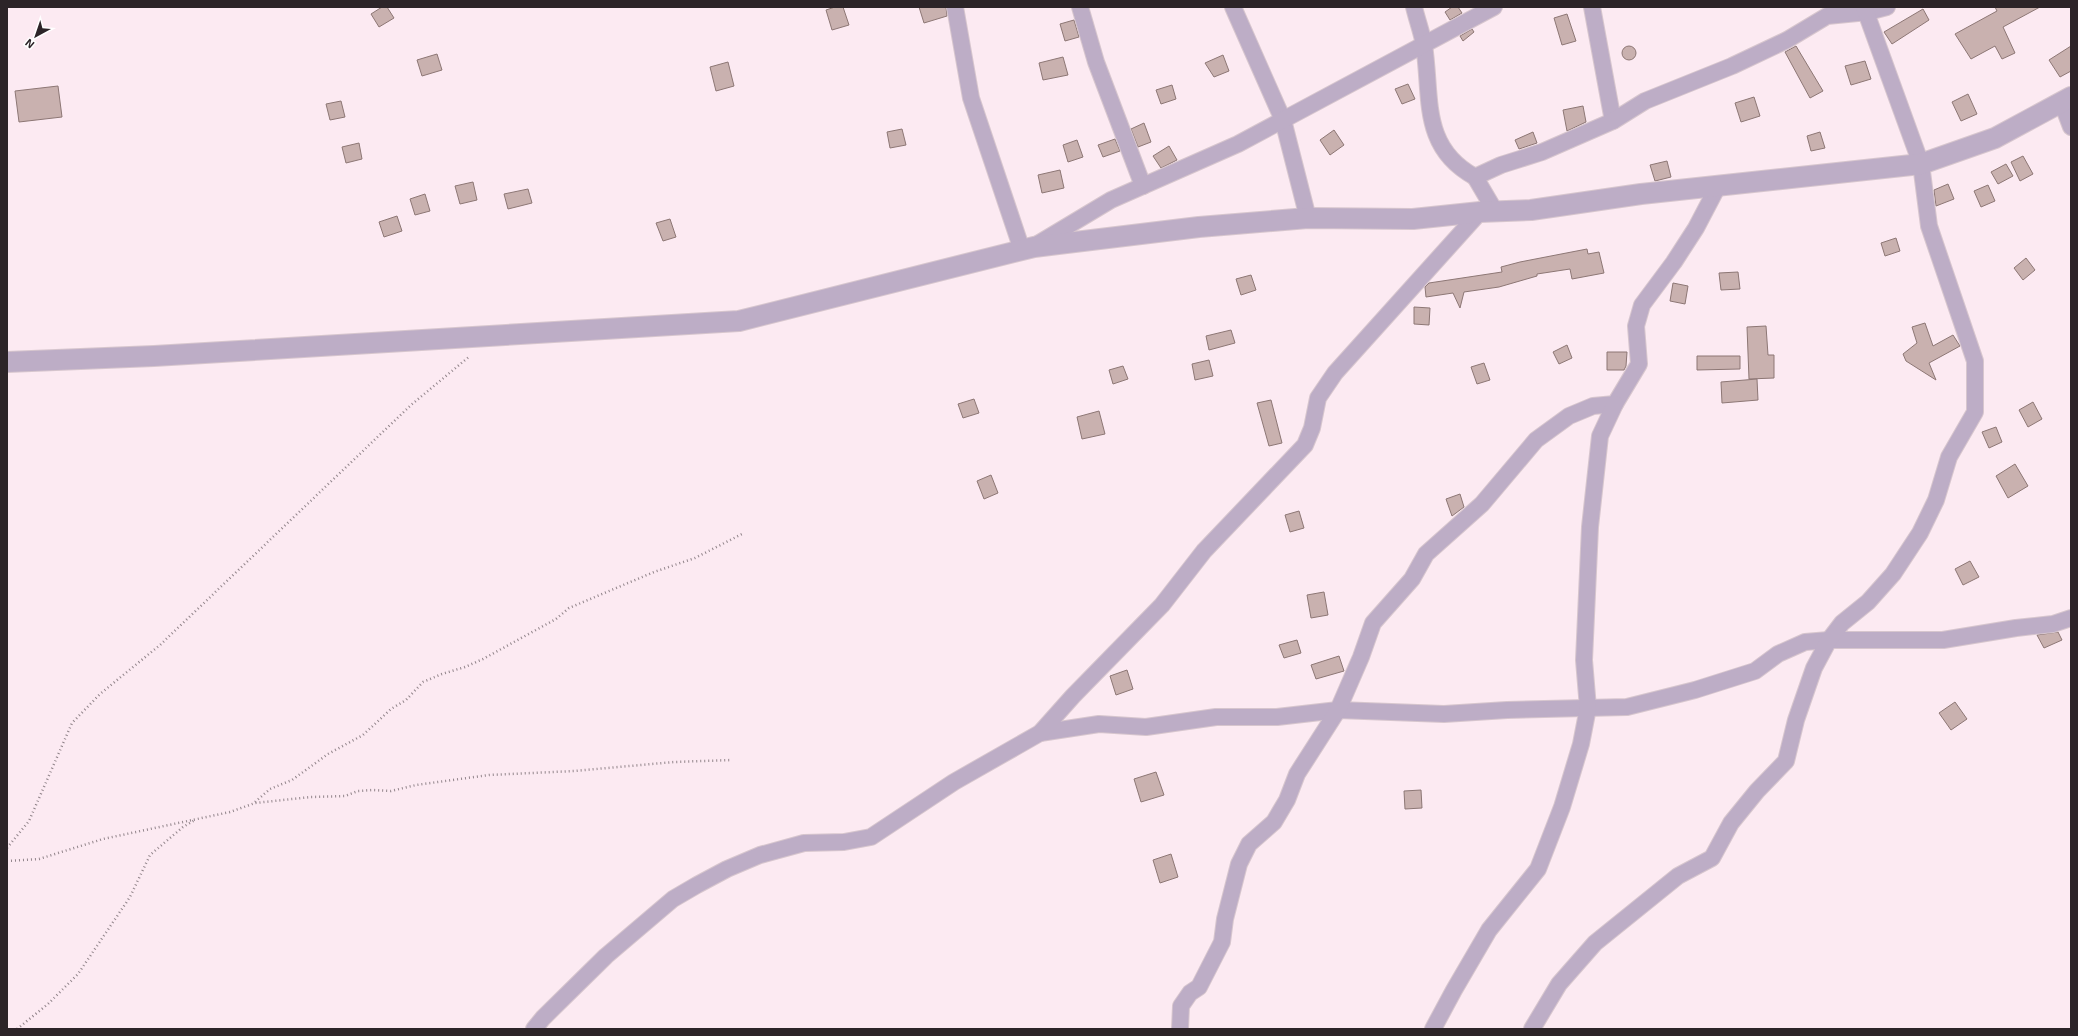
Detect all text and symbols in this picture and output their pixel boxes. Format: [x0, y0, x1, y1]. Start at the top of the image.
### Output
north arrow [16, 16, 56, 56]
text: N [22, 36, 36, 52]

